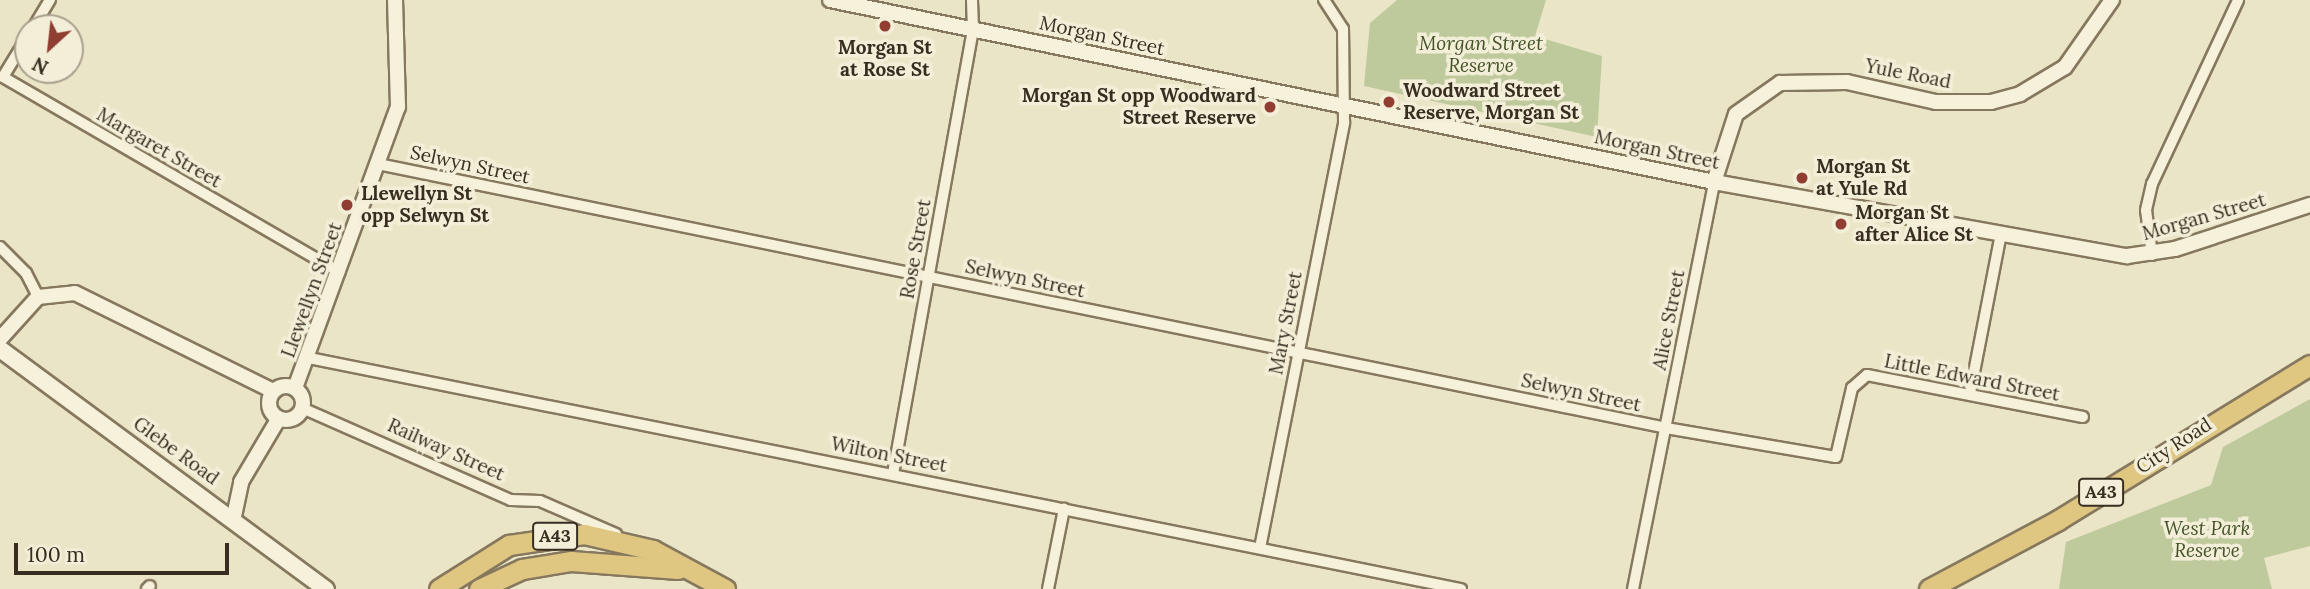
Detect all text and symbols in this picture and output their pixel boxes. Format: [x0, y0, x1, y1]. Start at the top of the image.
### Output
street label: Morgan Street [1037, 12, 1167, 60]
north arrow [14, 14, 84, 84]
marker: Morgan St at Rose St [877, 18, 893, 34]
park label: Morgan Street Reserve [1419, 33, 1543, 77]
place label: Morgan St at Rose St [838, 37, 932, 81]
text: N [28, 52, 52, 80]
street label: Yule Road [1863, 55, 1953, 93]
place label: Woodward Street Reserve, Morgan St [1403, 80, 1579, 124]
place label: Morgan St opp Woodward Street Reserve [1022, 85, 1256, 129]
marker: Woodward Street Reserve, Morgan St [1381, 94, 1397, 110]
marker: Morgan St opp Woodward Street Reserve [1262, 99, 1278, 115]
street label: Margaret Street [93, 103, 225, 193]
street label: Morgan Street [1592, 126, 1722, 174]
street label: Selwyn Street [408, 141, 532, 189]
place label: Morgan St at Yule Rd [1816, 156, 1910, 200]
marker: Morgan St at Yule Rd [1794, 170, 1810, 186]
place label: Llewellyn St opp Selwyn St [361, 183, 489, 227]
street label: Morgan Street [2140, 189, 2268, 245]
marker: Llewellyn St opp Selwyn St [339, 197, 355, 213]
street label: Rose Street [896, 197, 936, 301]
place label: Morgan St after Alice St [1855, 202, 1973, 246]
marker: Morgan St after Alice St [1833, 216, 1849, 232]
street label: Llewellyn Street [277, 219, 347, 361]
street label: Selwyn Street [963, 255, 1087, 303]
street label: Alice Street [1648, 268, 1690, 372]
street label: Mary Street [1265, 269, 1307, 377]
street label: Little Edward Street [1882, 350, 2062, 406]
street label: Selwyn Street [1519, 369, 1643, 417]
street label: Glebe Road [129, 412, 223, 490]
street label: City Road [2132, 413, 2216, 479]
street label: Railway Street [384, 414, 508, 486]
street label: Wilton Street [829, 433, 949, 477]
road number: A43 [2076, 478, 2126, 506]
park label: West Park Reserve [2164, 518, 2250, 562]
road number: A43 [530, 522, 580, 550]
scale bar [18, 530, 233, 574]
text: 100 m [27, 541, 85, 568]

